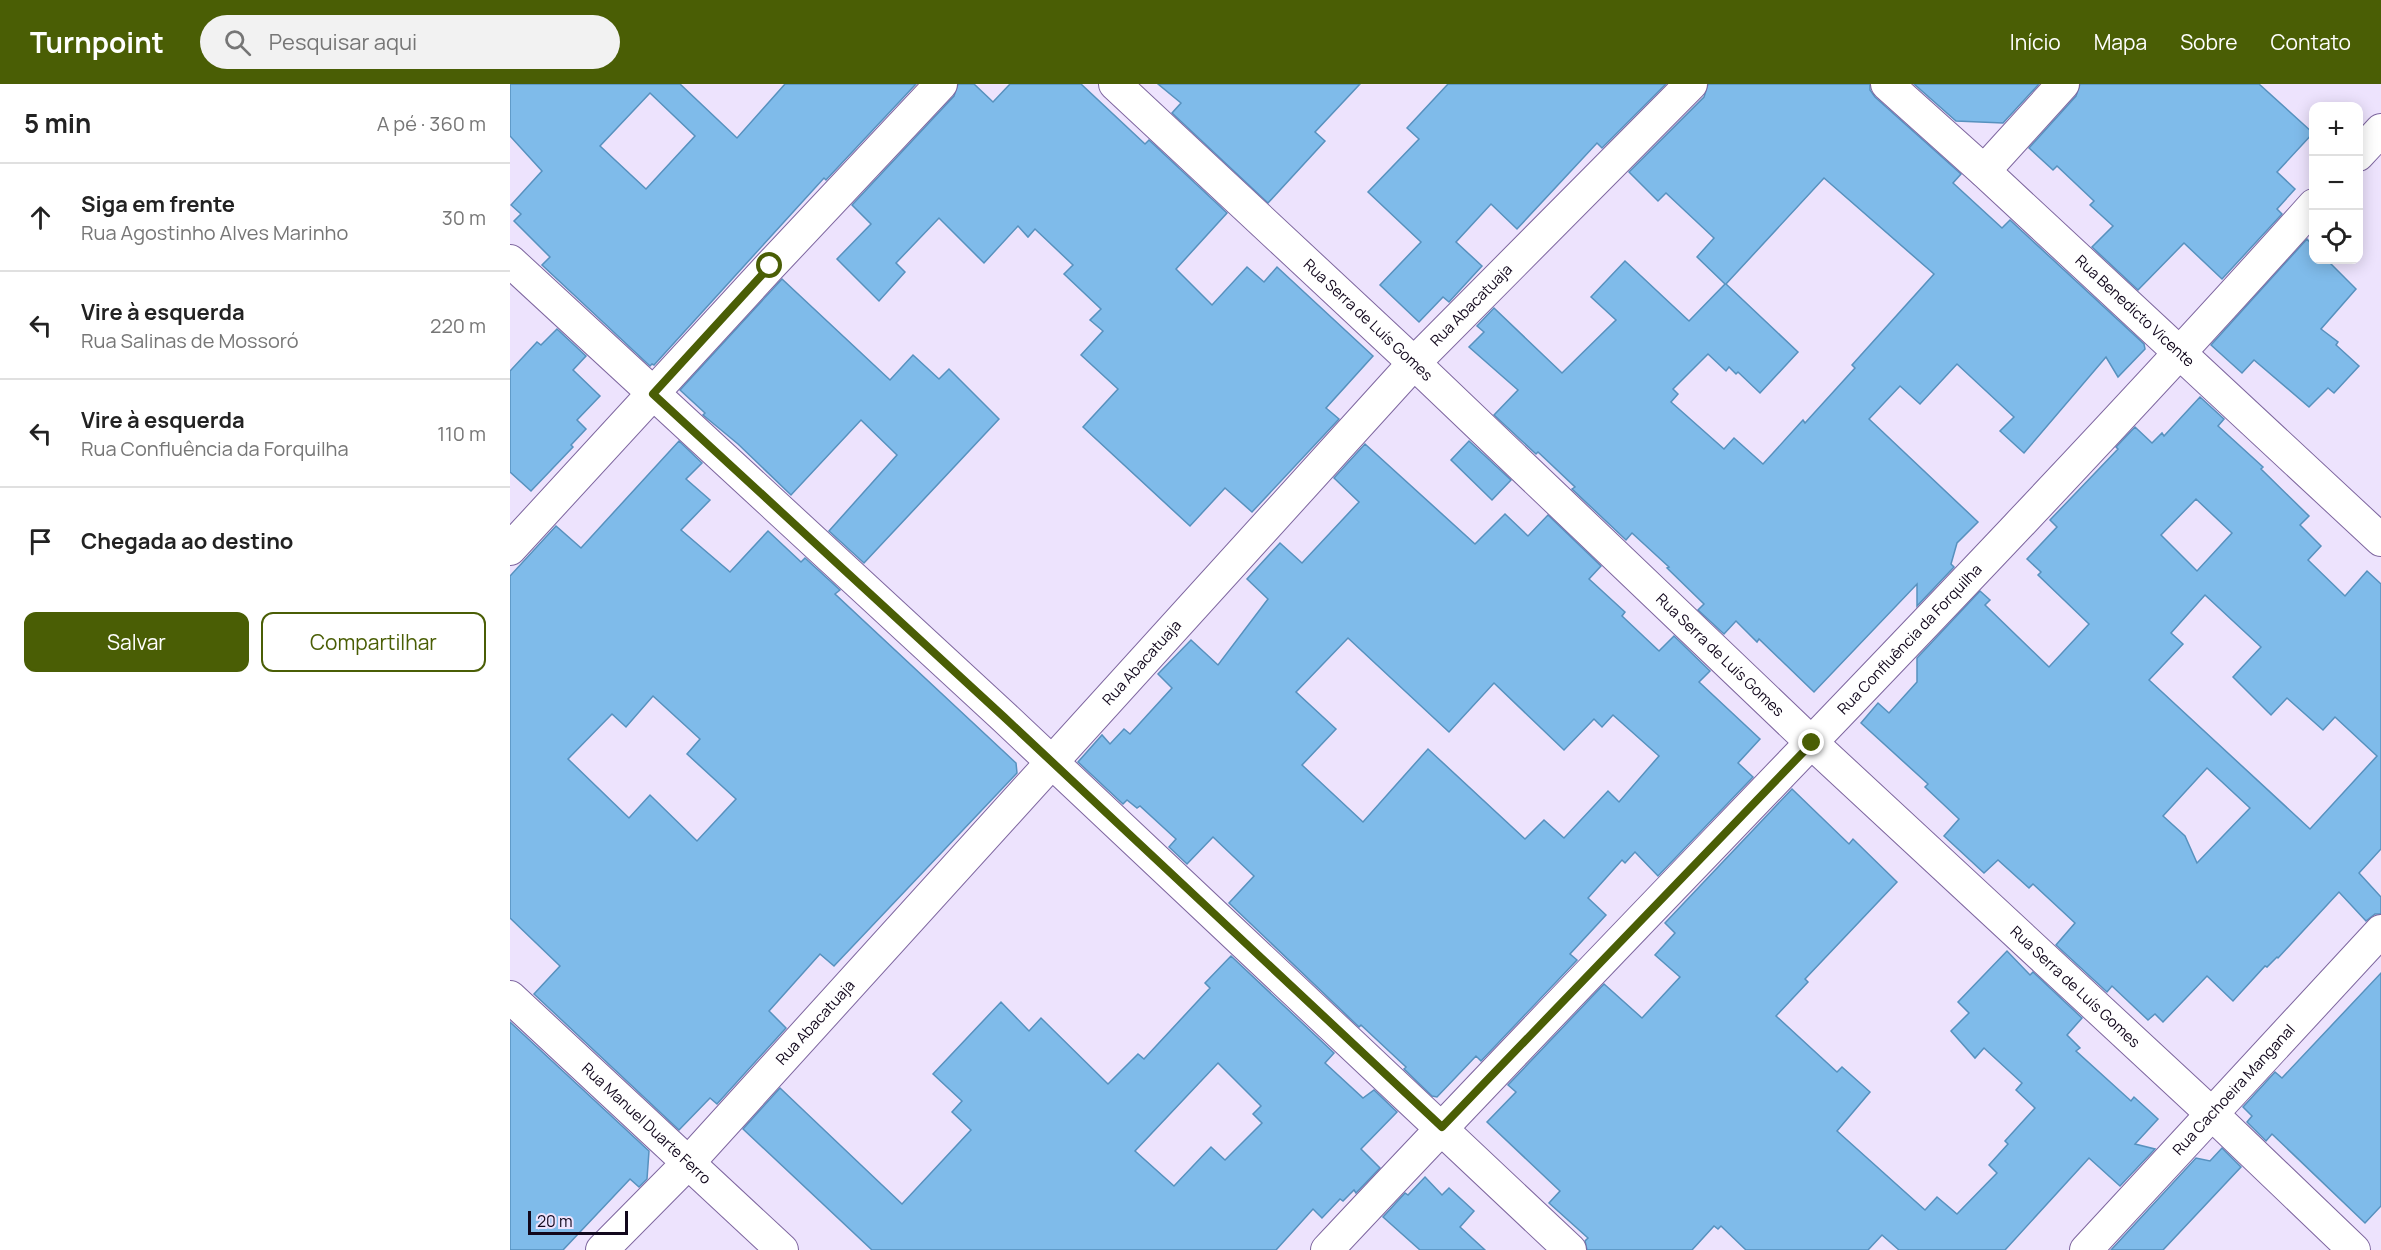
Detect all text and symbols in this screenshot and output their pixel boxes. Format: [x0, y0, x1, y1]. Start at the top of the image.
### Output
search box [200, 15, 620, 69]
text: Turnpoint [30, 23, 164, 61]
icon: search [221, 26, 254, 59]
text: Pesquisar aqui [269, 27, 417, 57]
text: Início [2010, 28, 2061, 56]
text: Mapa [2094, 28, 2147, 56]
text: Sobre [2180, 28, 2238, 56]
text: Contato [2271, 28, 2351, 56]
map controls [2309, 102, 2363, 264]
button: + [2309, 102, 2363, 156]
text: 5 min [24, 105, 91, 141]
text: A pé · 360 m [377, 110, 486, 137]
button: − [2309, 156, 2363, 210]
text: Siga em frente [81, 189, 235, 219]
icon: ahead [24, 201, 57, 234]
text: 30 m [442, 204, 486, 231]
button: locate [2309, 210, 2363, 264]
text: Rua Agostinho Alves Marinho [81, 219, 348, 246]
street label: Rua Benedicto Vicente [2071, 250, 2199, 372]
route start [756, 252, 782, 278]
street label: Rua Serra de Luís Gomes [1299, 254, 1438, 386]
street label: Rua Abacatuaja [1425, 259, 1517, 351]
text: Vire à esquerda [81, 297, 245, 327]
icon: left [24, 309, 57, 342]
text: 220 m [430, 312, 486, 339]
text: Rua Salinas de Mossoró [81, 327, 299, 354]
text: Vire à esquerda [81, 405, 245, 435]
icon: left [24, 417, 57, 450]
text: 110 m [437, 420, 486, 447]
text: Rua Confluência da Forquilha [81, 435, 349, 462]
icon: arrive [24, 525, 57, 558]
text: Chegada ao destino [81, 526, 293, 556]
street label: Rua Confluência da Forquilha [1832, 559, 1986, 719]
street label: Rua Serra de Luís Gomes [1652, 588, 1789, 721]
button: Salvar [24, 612, 249, 672]
button: Compartilhar [261, 612, 486, 672]
street label: Rua Abacatuaja [1097, 615, 1186, 710]
route end [1798, 729, 1824, 755]
street label: Rua Serra de Luís Gomes [2006, 921, 2145, 1052]
street label: Rua Abacatuaja [771, 975, 859, 1069]
street label: Rua Cachoeira Manganal [2168, 1019, 2300, 1160]
street label: Rua Manuel Duarte Ferro [577, 1058, 716, 1189]
scale bar [528, 1208, 628, 1236]
text: 20 m [537, 1210, 573, 1232]

